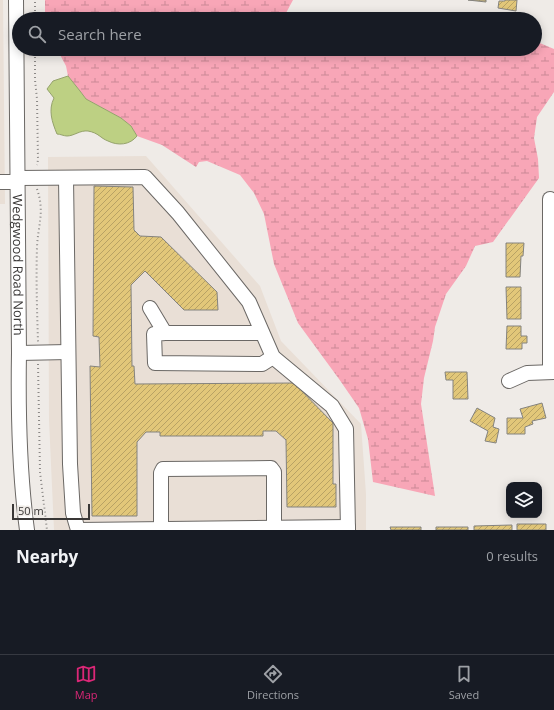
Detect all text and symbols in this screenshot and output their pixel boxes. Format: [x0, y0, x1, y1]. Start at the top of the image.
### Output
search box [12, 12, 542, 56]
icon: search [26, 23, 48, 45]
text: Search here [58, 24, 142, 44]
street label: Wedgwood Road North [9, 194, 28, 336]
map controls [506, 482, 542, 518]
button: layers [506, 482, 542, 518]
scale bar [12, 502, 90, 521]
text: 50 m [18, 503, 44, 518]
text: Nearby [16, 545, 78, 568]
text: 0 results [486, 547, 538, 565]
tab: Map [75, 663, 98, 702]
tab: Directions [247, 663, 299, 702]
tab: Saved [449, 663, 479, 702]

